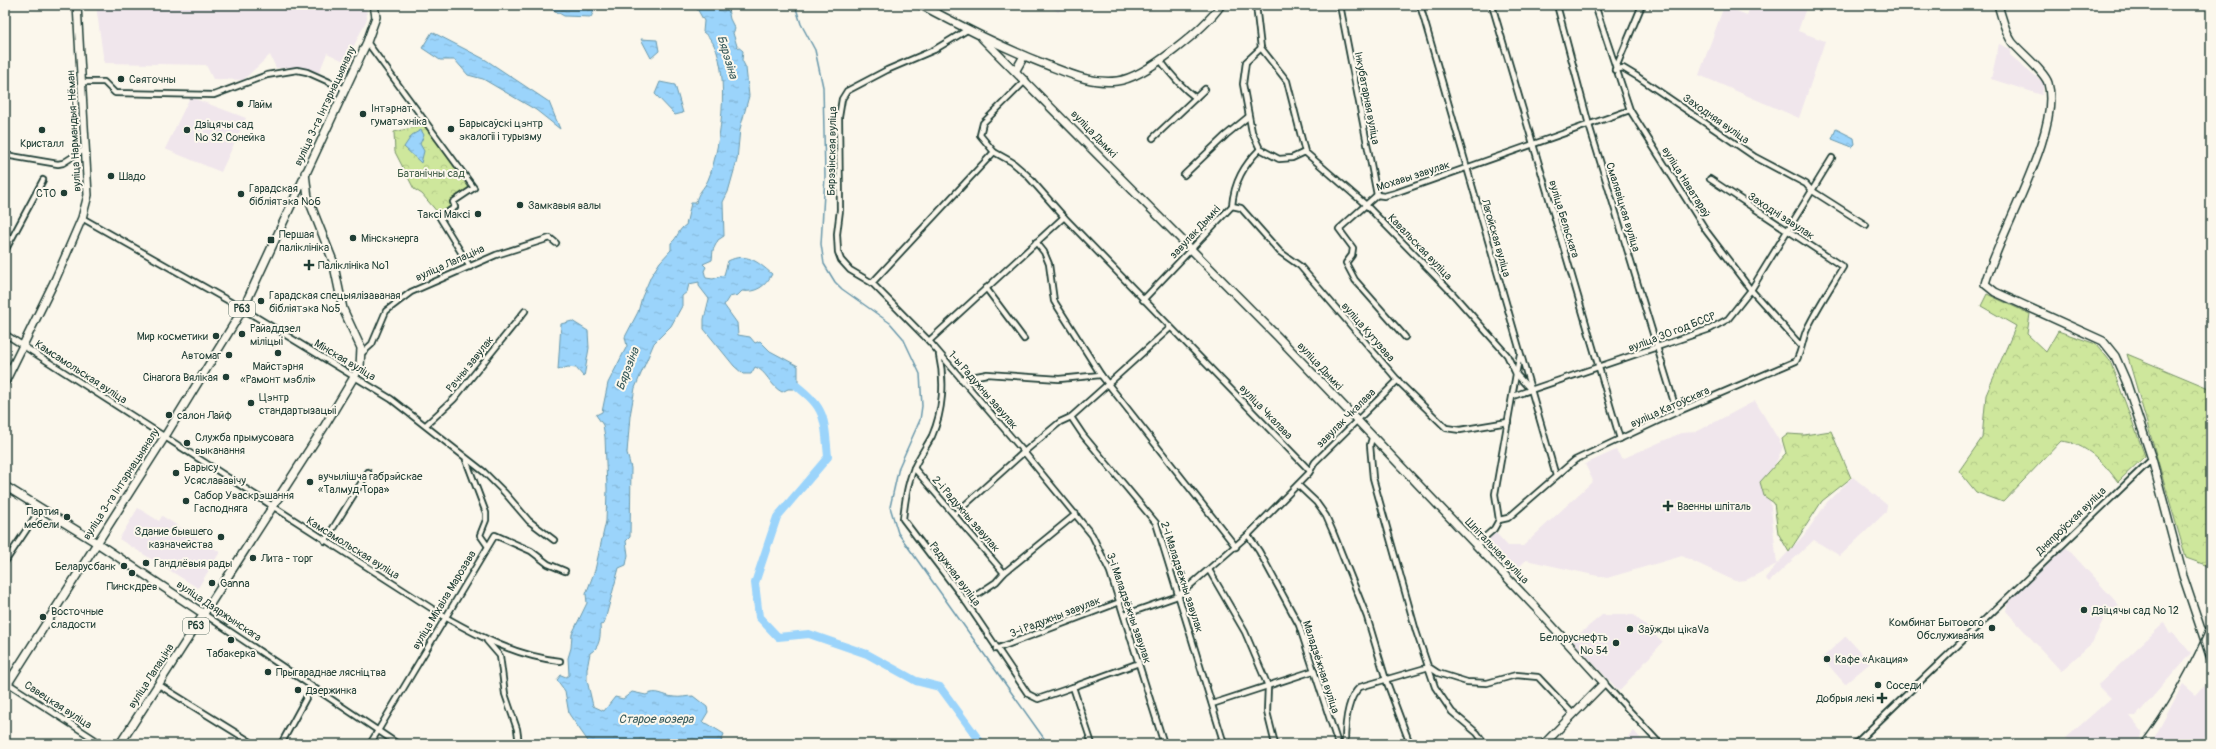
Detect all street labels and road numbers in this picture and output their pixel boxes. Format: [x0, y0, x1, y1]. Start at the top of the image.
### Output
street label: вуліца 3-га Інтэрнацыяналу [292, 44, 359, 168]
street label: Інкубатарная вуліца [1352, 51, 1382, 145]
street label: вуліца Нармандыя-Нёман [64, 70, 84, 192]
street label: Заходняя вуліца [1680, 91, 1752, 147]
street label: Бярэзінская вуліца [825, 106, 839, 196]
street label: вуліца Дымкі [1068, 108, 1120, 160]
street label: вуліца Наватараў [1659, 144, 1713, 220]
street label: Мохавы завулак [1375, 158, 1452, 194]
street label: Смалявіцкая вуліца [1603, 161, 1643, 253]
street label: вуліца Бельскага [1546, 179, 1582, 259]
street label: Заходні завулак [1745, 190, 1817, 242]
street label: Лагойская вуліца [1478, 197, 1513, 278]
street label: завулак Дымкі [1167, 203, 1223, 261]
street label: Кавальская вуліца [1385, 211, 1455, 283]
street label: вуліца Лапаціна [413, 242, 487, 284]
street label: вуліца Кутузава [1339, 300, 1397, 364]
road number: Р63 [229, 301, 255, 317]
street label: вуліца 30 год БССР [1626, 309, 1718, 355]
street label: Рачны завулак [443, 333, 497, 395]
street label: Камсамольская вуліца [33, 337, 129, 407]
street label: Мінская вуліца [312, 337, 378, 383]
street label: вуліца Дымкі [1295, 339, 1346, 393]
street label: 1-ы Радужны завулак [945, 348, 1021, 432]
street label: вуліца Чкалава [1237, 382, 1295, 442]
street label: вуліца Катоўскага [1628, 384, 1712, 430]
street label: завулак Чкалава [1314, 386, 1378, 450]
street label: вуліца 3-га Інтэрнацыяналу [80, 426, 162, 542]
street label: 2-і Радужны завулак [930, 473, 1003, 555]
street label: Дняпроўская вуліца [2032, 484, 2109, 558]
street label: Камсамольская вуліца [304, 514, 402, 582]
street label: Шпітальная вуліца [1462, 516, 1532, 586]
street label: 2-і Маладзёжны завулак [1158, 520, 1206, 634]
street label: Радужная вуліца [927, 539, 983, 609]
street label: вуліца Міхаіла Марозава [409, 548, 479, 652]
street label: 3-і Маладзёжны завулак [1104, 551, 1154, 665]
street label: вуліца Дзяржынскага [174, 578, 264, 644]
street label: 3-і Радужны завулак [1008, 594, 1103, 640]
road number: Р63 [183, 618, 209, 634]
street label: Маладзёжная вуліца [1300, 619, 1342, 715]
street label: вуліца Лапаціна [125, 641, 177, 711]
street label: Савецкая вуліца [22, 678, 94, 732]

